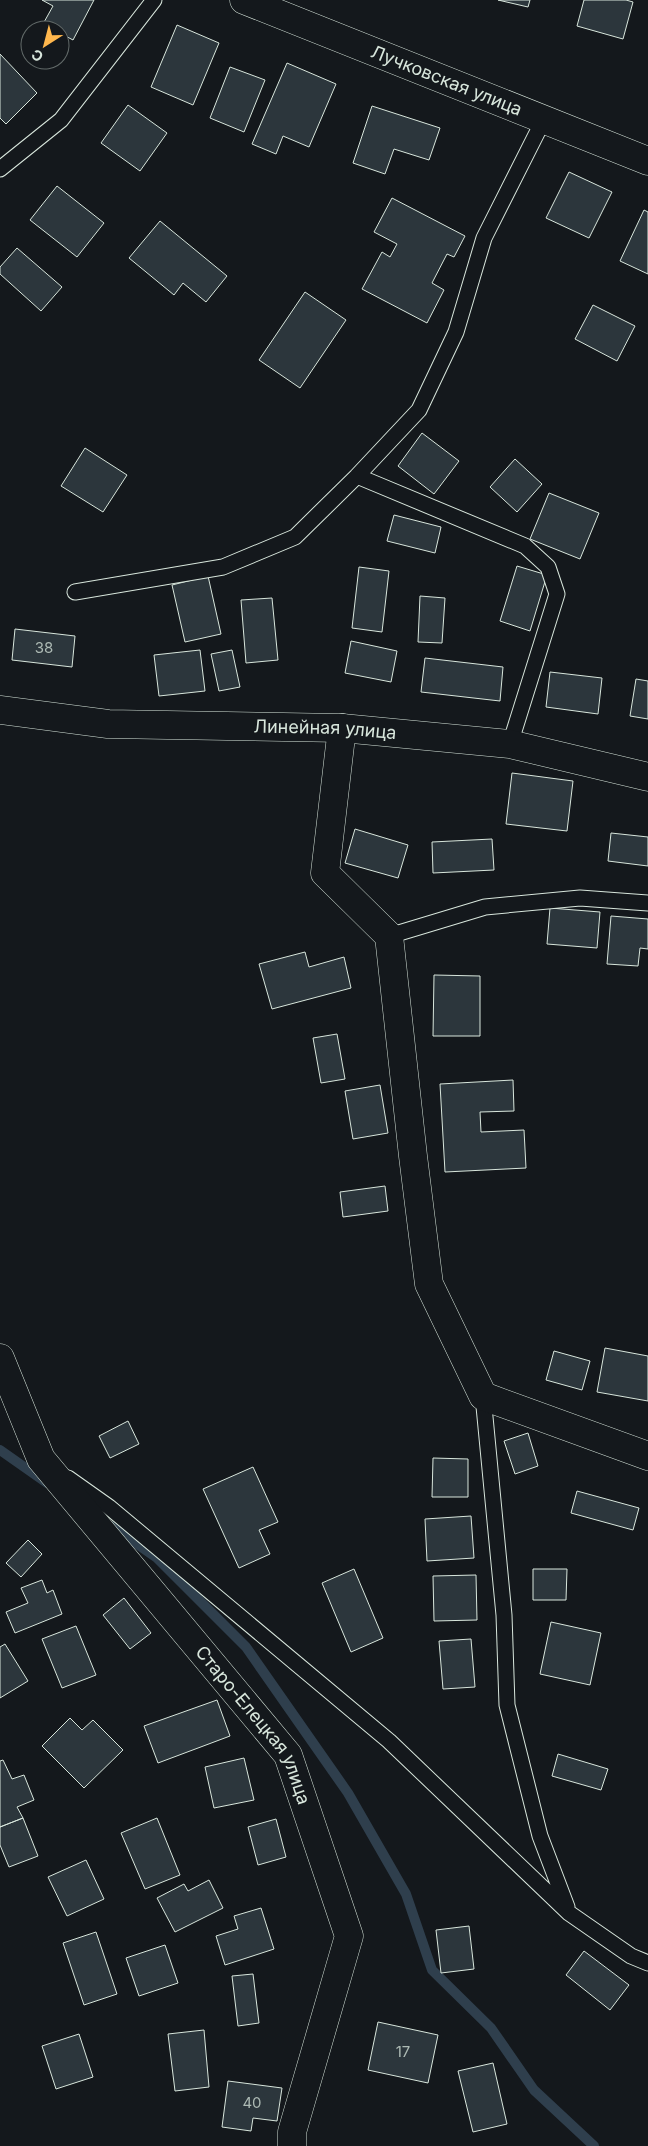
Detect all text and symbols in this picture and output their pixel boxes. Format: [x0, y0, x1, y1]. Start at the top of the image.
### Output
north arrow [20, 20, 70, 70]
street label: Лучковская улица [368, 41, 525, 120]
text: С [28, 46, 46, 66]
house number: 38 [35, 638, 53, 657]
street label: Линейная улица [253, 715, 397, 743]
street label: Старо-Елецкая улица [191, 1641, 315, 1807]
house number: 17 [396, 2042, 410, 2061]
house number: 40 [242, 2093, 262, 2112]

